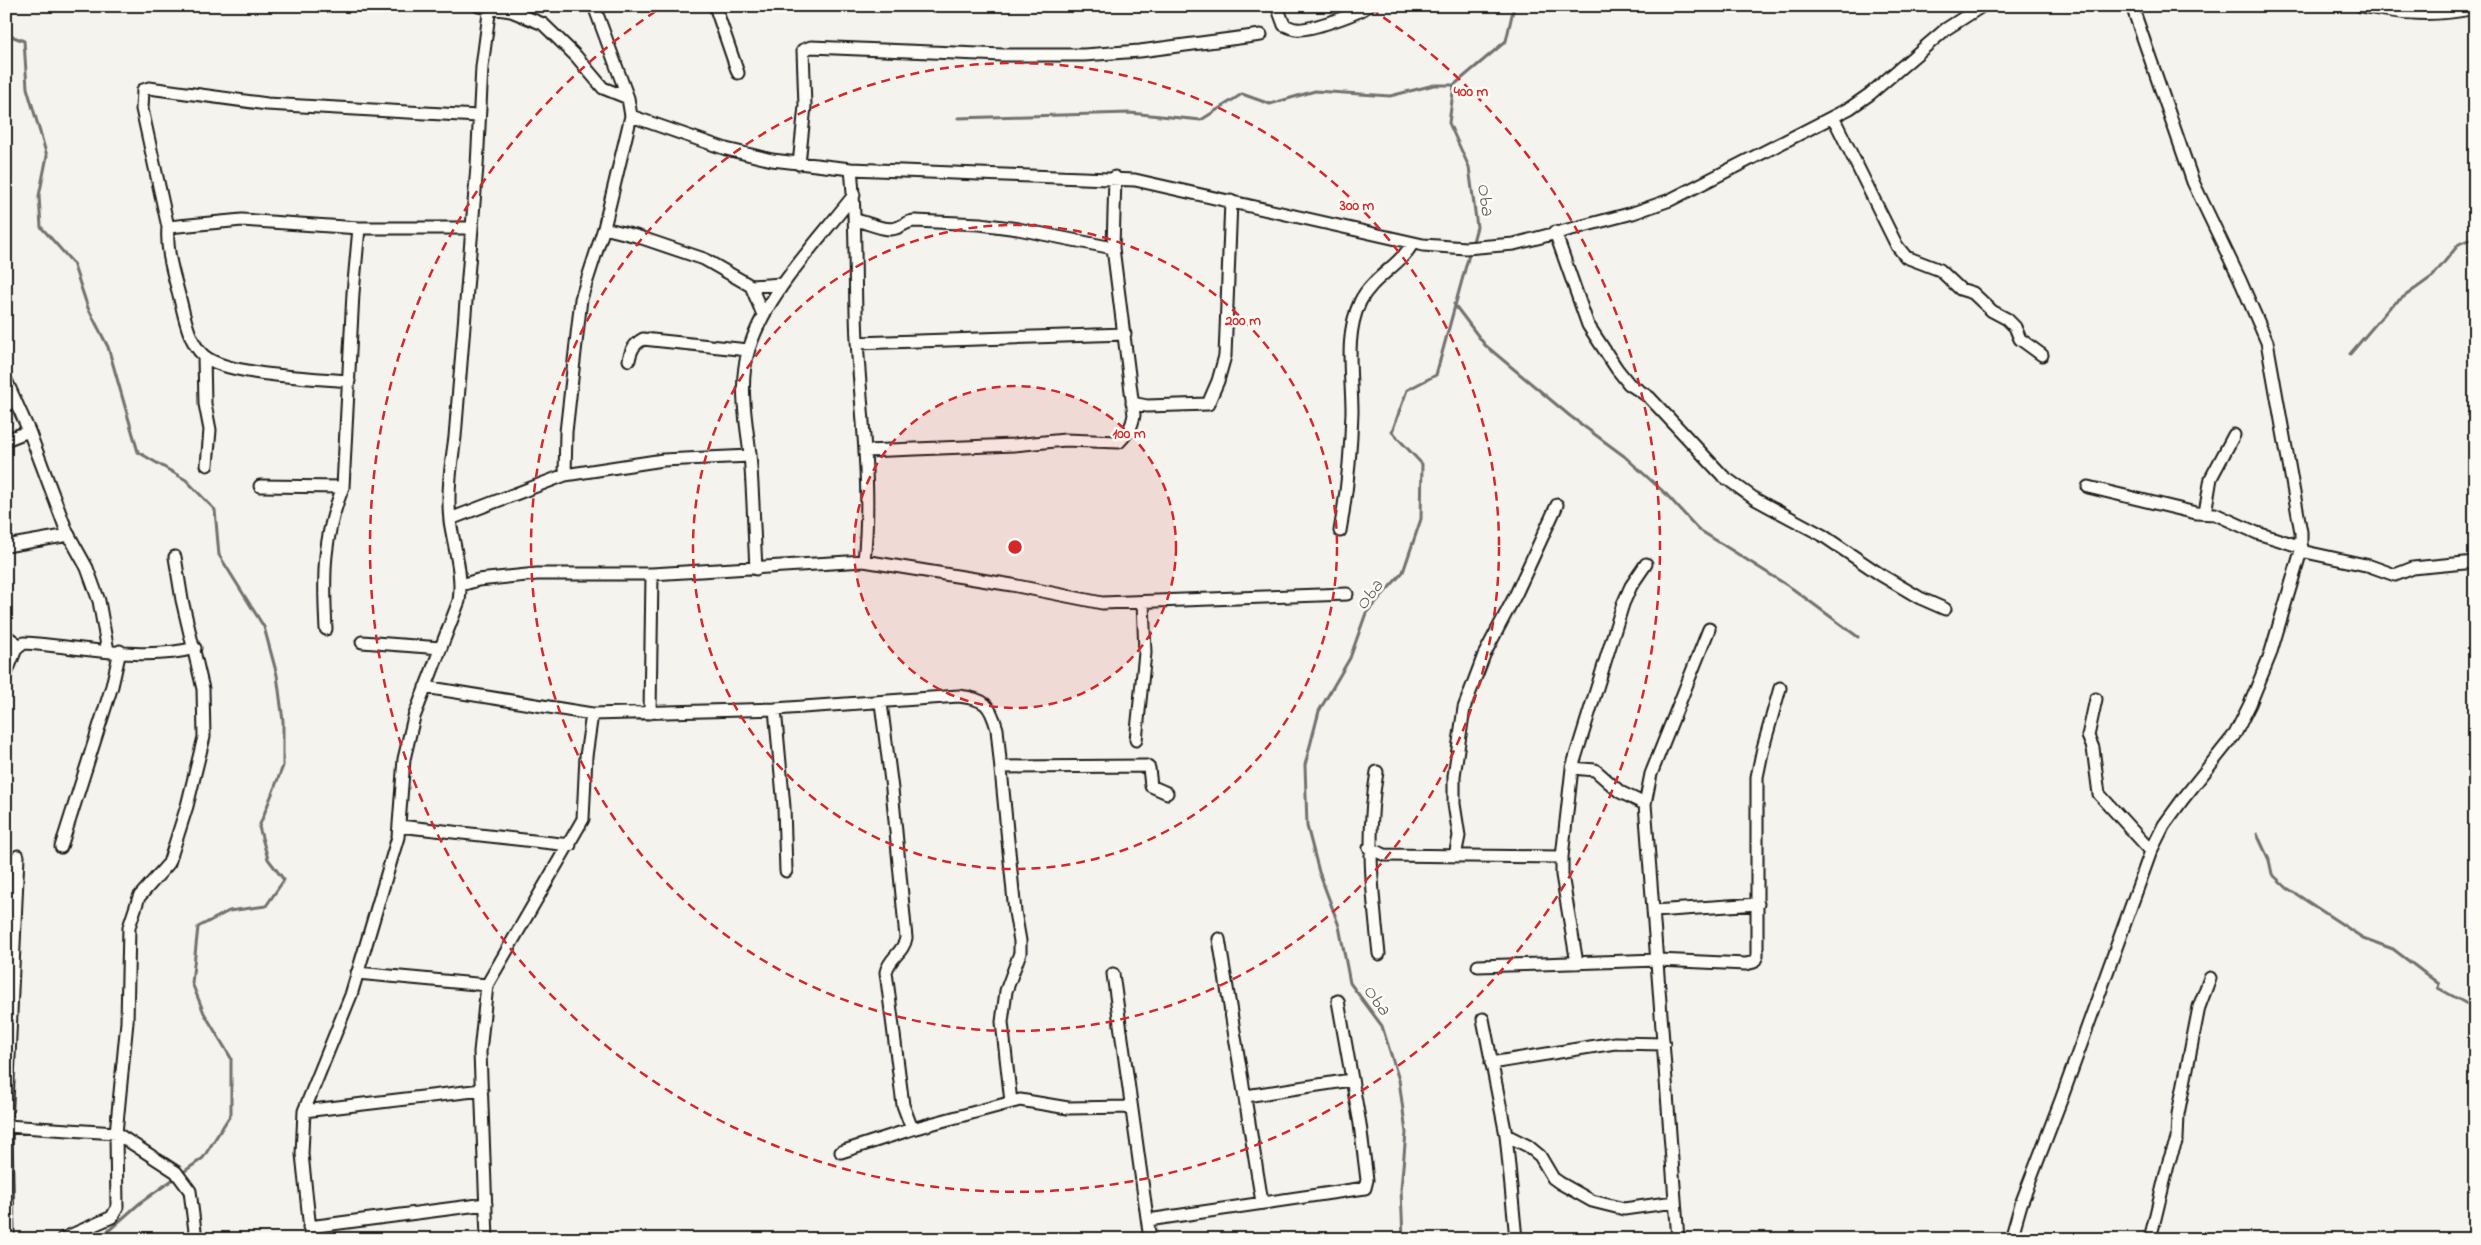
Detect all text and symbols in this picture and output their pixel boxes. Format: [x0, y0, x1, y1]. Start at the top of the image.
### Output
text: 400 m [1453, 81, 1489, 103]
water label: Oba [1469, 181, 1500, 218]
text: 300 m [1339, 195, 1375, 217]
text: 200 m [1224, 310, 1261, 332]
text: 100 m [1112, 423, 1146, 445]
centre of rings [1006, 538, 1024, 556]
water label: Oba [1349, 574, 1391, 617]
water label: Oba [1355, 979, 1397, 1022]

